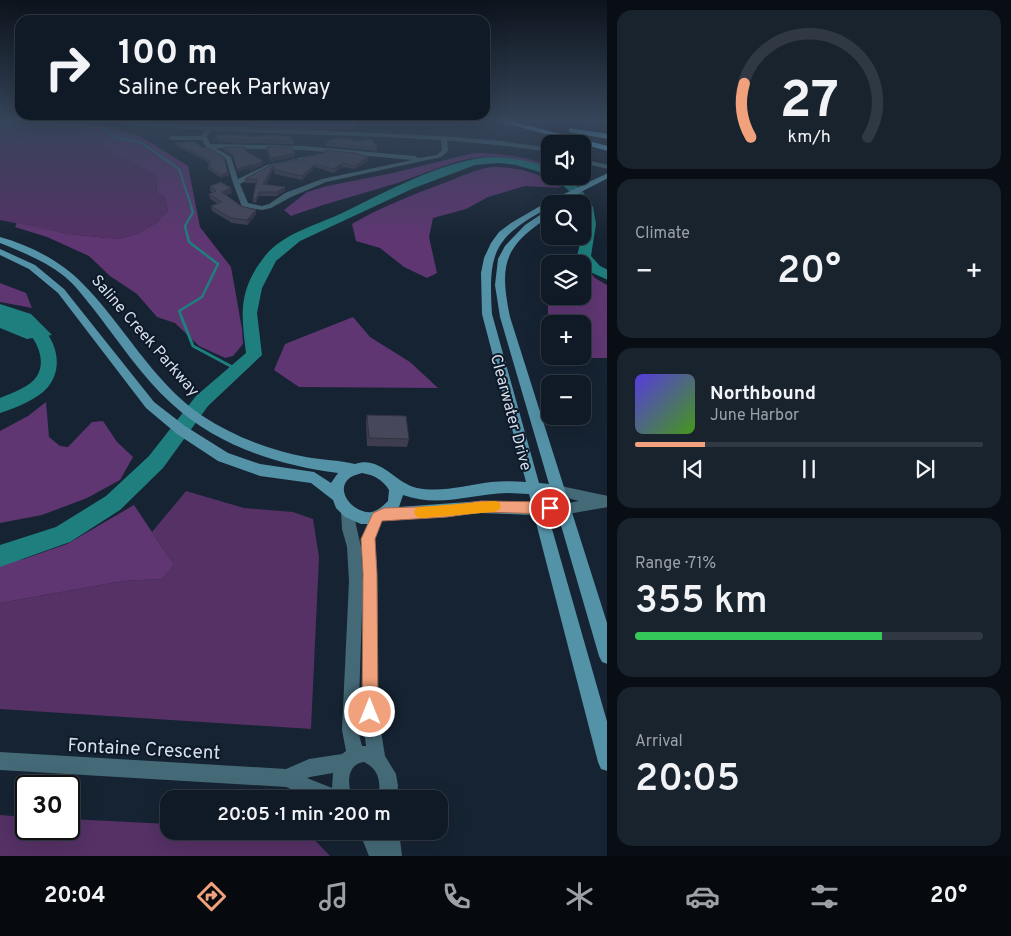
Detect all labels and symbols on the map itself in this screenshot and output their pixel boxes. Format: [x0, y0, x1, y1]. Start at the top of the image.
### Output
street label: Saline Creek Parkway [86, 271, 203, 401]
street label: Clearwater Drive [485, 352, 535, 473]
pin [529, 487, 571, 529]
position arrow [343, 685, 395, 737]
street label: Fontaine Crescent [67, 734, 221, 766]
speed limit sign: 30 [15, 775, 80, 840]

